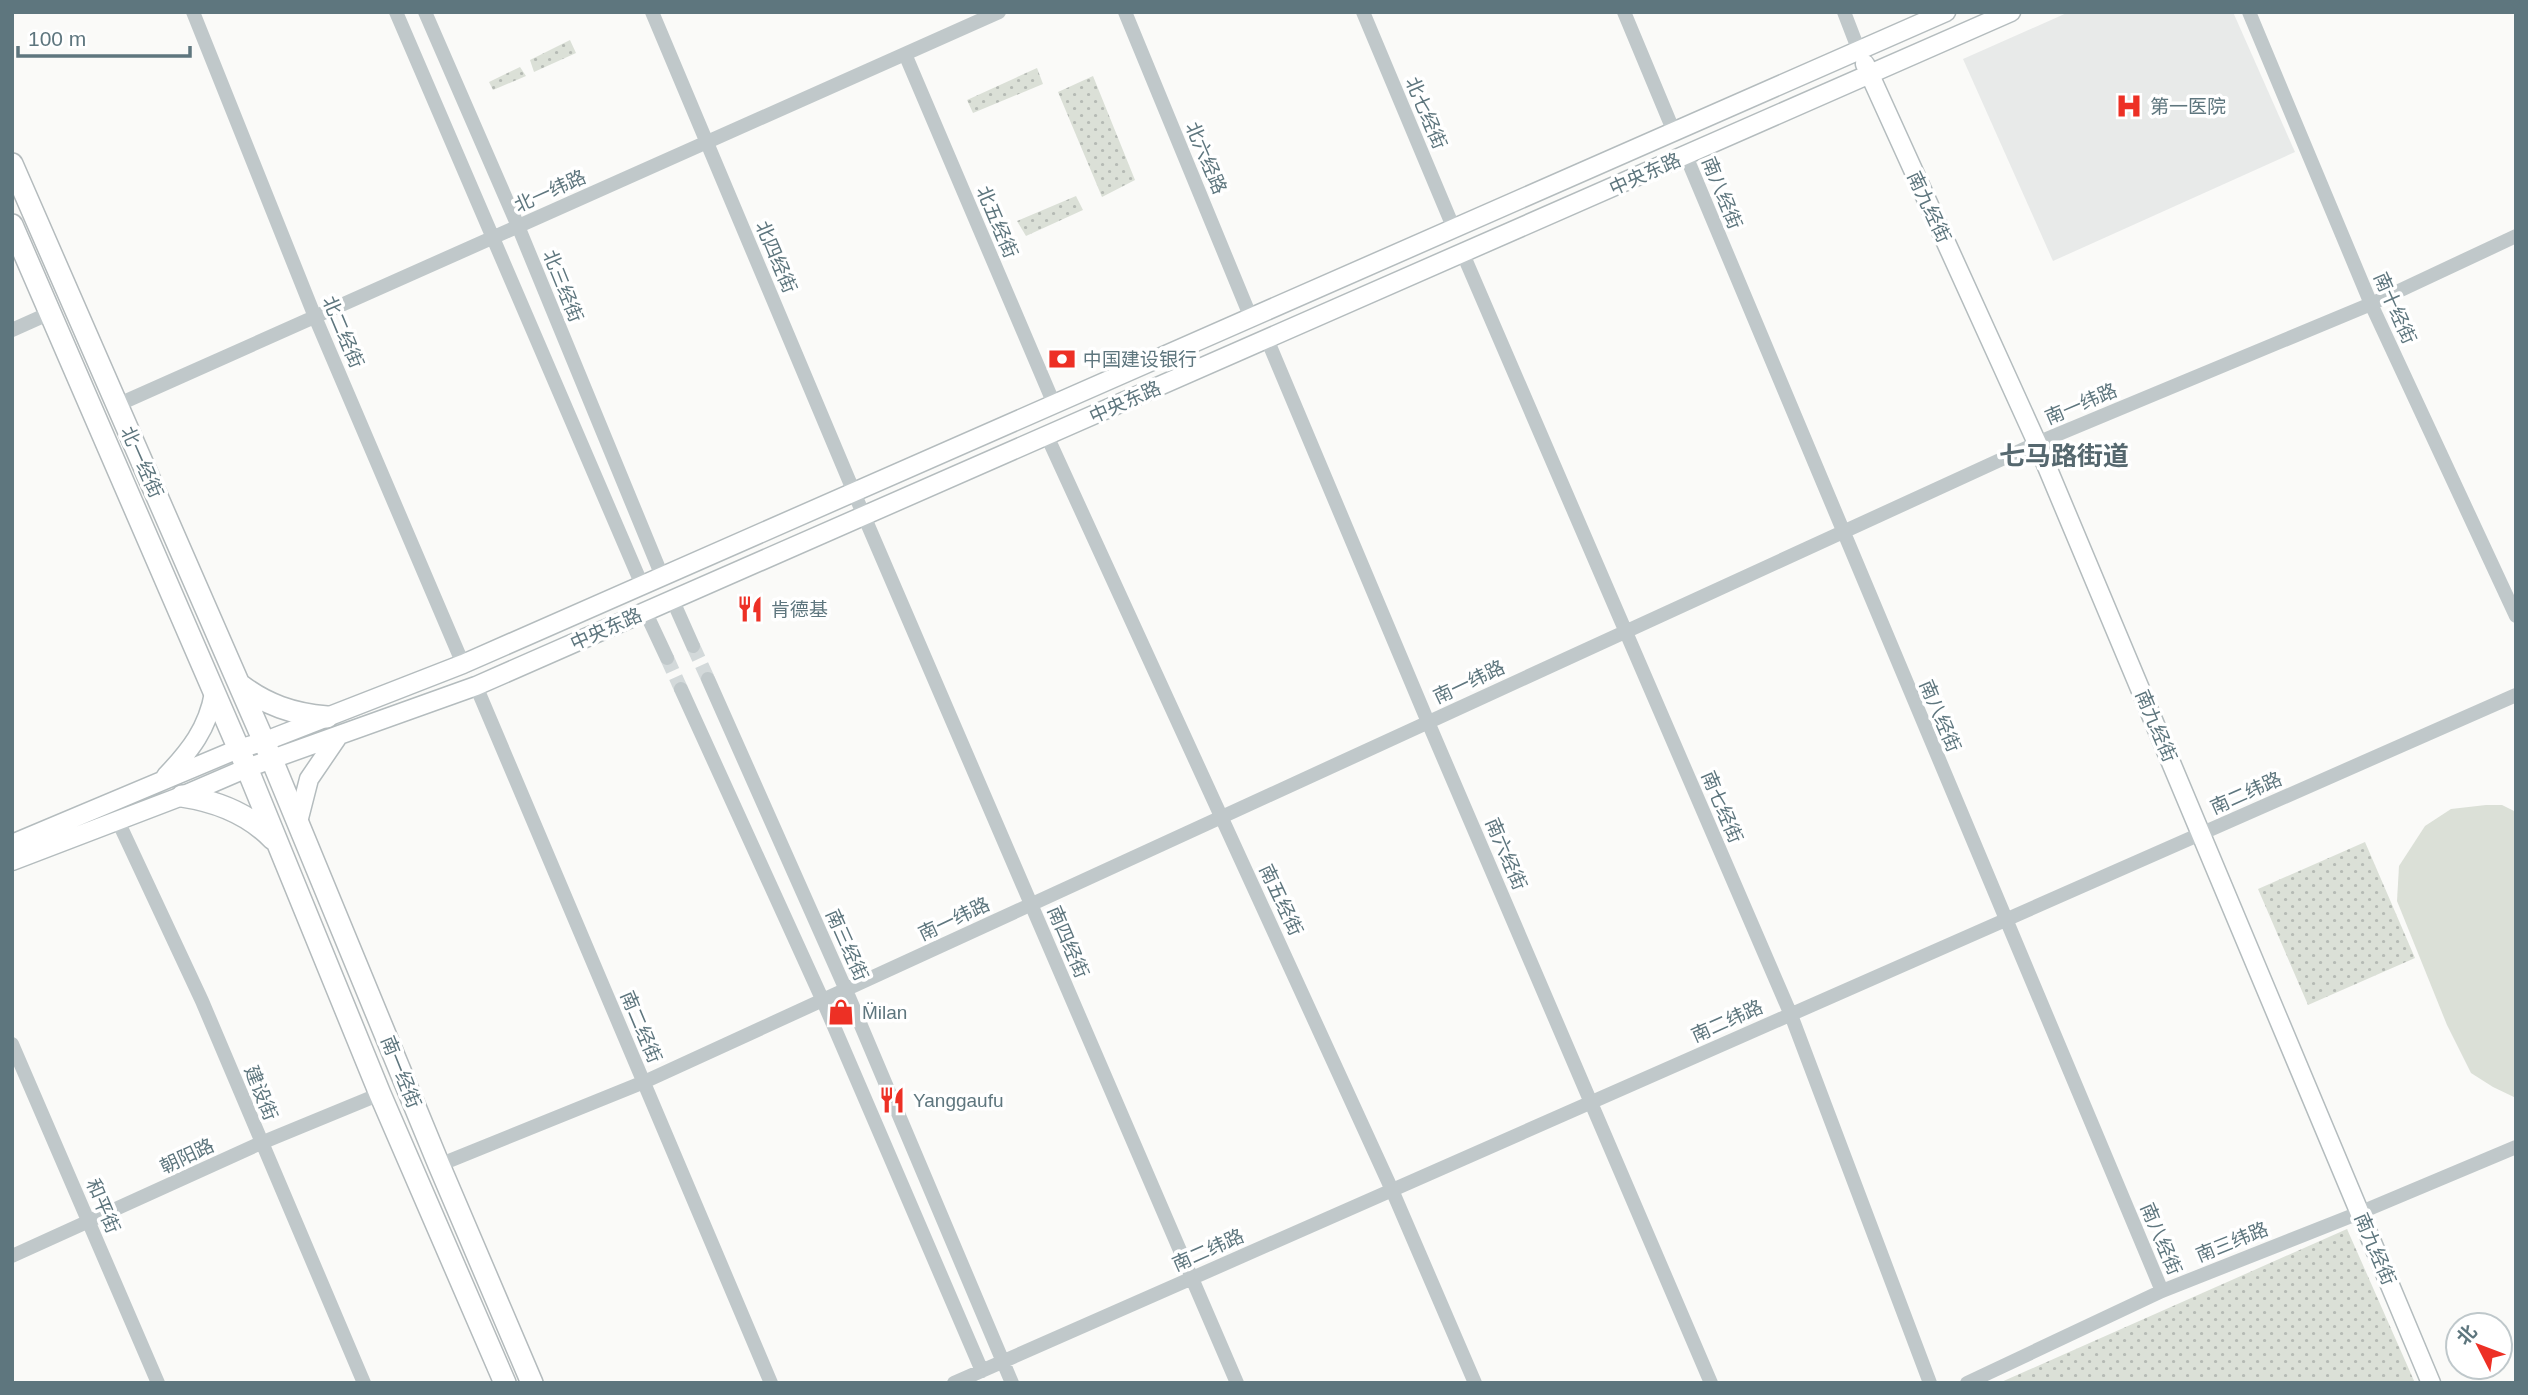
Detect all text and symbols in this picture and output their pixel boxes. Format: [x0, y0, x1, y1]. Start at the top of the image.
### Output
scale bar [18, 14, 189, 58]
text: 100 m [28, 27, 86, 50]
street label: 北七经街 [1401, 74, 1451, 152]
hospital icon: 第一医院 [2114, 91, 2144, 121]
place label: 第一医院 [2150, 96, 2226, 117]
street label: 北六经路 [1181, 119, 1231, 197]
street label: 中央东路 [1606, 149, 1684, 199]
street label: 南八经街 [1698, 154, 1746, 232]
street label: 北一纬路 [511, 166, 589, 216]
street label: 南九经街 [1903, 168, 1955, 246]
street label: 北五经街 [972, 183, 1022, 261]
street label: 北四经街 [751, 218, 801, 296]
street label: 北三经街 [539, 247, 587, 325]
street label: 南十经街 [2370, 269, 2420, 347]
street label: 北二经街 [318, 293, 368, 371]
bank icon: 中国建设银行 [1047, 344, 1077, 374]
place label: 中国建设银行 [1083, 349, 1197, 370]
street label: 中央东路 [1086, 377, 1164, 427]
street label: 南一纬路 [2042, 379, 2120, 429]
street label: 北一经街 [117, 423, 167, 501]
district label: 七马路街道 [1999, 441, 2129, 471]
restaurant icon: 肯德基 [735, 594, 765, 624]
place label: 肯德基 [771, 599, 828, 620]
street label: 中央东路 [567, 604, 645, 654]
street label: 南一纬路 [1430, 656, 1508, 708]
street label: 南八经街 [1915, 677, 1965, 755]
street label: 南九经街 [2131, 687, 2181, 765]
street label: 南七经街 [1697, 768, 1747, 846]
street label: 南二纬路 [2207, 768, 2285, 818]
street label: 南六经街 [1481, 815, 1531, 893]
street label: 南五经街 [1255, 861, 1307, 939]
street label: 南一纬路 [915, 893, 993, 945]
street label: 南四经街 [1043, 903, 1093, 981]
street label: 南三经街 [822, 906, 872, 984]
street label: 南二经街 [616, 988, 666, 1066]
street label: 南二纬路 [1688, 996, 1766, 1046]
shop icon: M̈ilan [826, 997, 856, 1027]
place label: M̈ilan [862, 1002, 907, 1023]
street label: 南一经街 [377, 1033, 425, 1111]
street label: 建设街 [241, 1063, 281, 1123]
restaurant icon: Yanggaufu [877, 1085, 907, 1115]
place label: Yanggaufu [913, 1090, 1004, 1111]
street label: 朝阳路 [157, 1134, 217, 1178]
street label: 和平街 [82, 1176, 124, 1236]
street label: 南八经街 [2136, 1200, 2186, 1278]
street label: 南九经街 [2350, 1210, 2400, 1288]
street label: 南三纬路 [2193, 1218, 2271, 1266]
street label: 南二纬路 [1169, 1225, 1247, 1275]
north arrow [2444, 1311, 2514, 1381]
text: 北 [2453, 1321, 2481, 1349]

